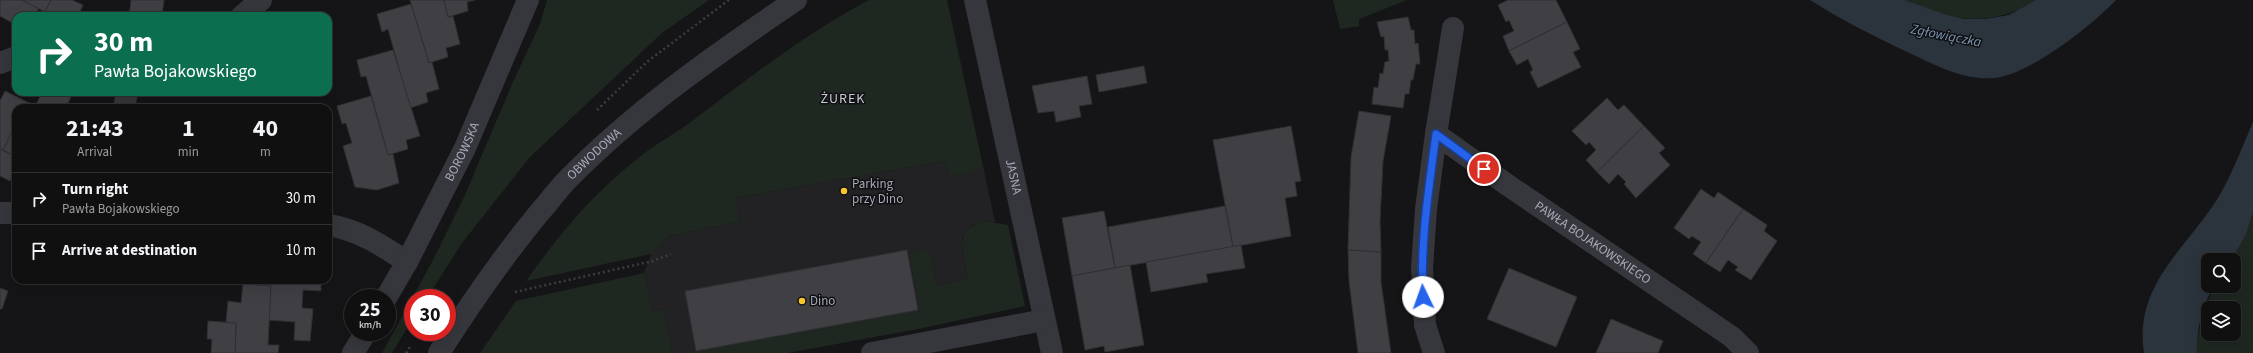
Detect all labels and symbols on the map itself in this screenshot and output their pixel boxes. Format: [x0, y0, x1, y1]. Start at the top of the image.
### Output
water label: Zgłowiączka [1908, 19, 1984, 53]
district label: ŻUREK [821, 89, 865, 109]
street label: BOROWSKA [440, 118, 484, 185]
street label: OBWODOWA [563, 123, 626, 184]
pin [1467, 152, 1501, 186]
street label: JASNA [1001, 157, 1026, 197]
place label: Parking przy Dino [852, 175, 903, 208]
marker: Parking przy Dino [839, 186, 849, 196]
street label: PAWŁA BOJAKOWSKIEGO [1531, 197, 1654, 288]
position arrow [1402, 276, 1444, 318]
speed limit sign: 30 [404, 289, 456, 341]
place label: Dino [810, 292, 835, 310]
marker: Dino [797, 296, 807, 306]

